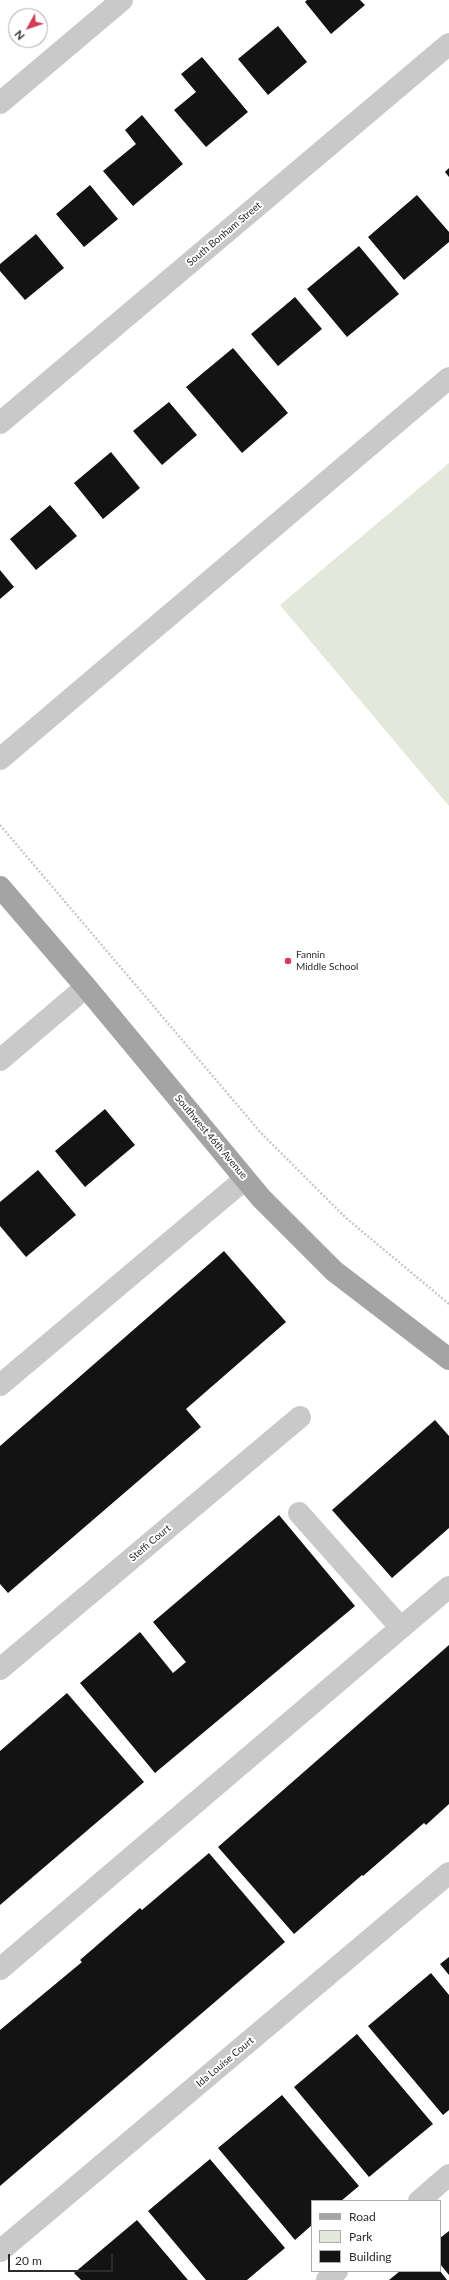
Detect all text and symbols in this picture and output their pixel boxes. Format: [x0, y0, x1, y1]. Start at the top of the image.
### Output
north arrow [8, 8, 48, 48]
text: N [11, 28, 27, 43]
street label: South Bonham Street [184, 199, 264, 269]
place label: Fannin Middle School [296, 949, 358, 972]
marker: Fannin Middle School [283, 956, 293, 966]
street label: Southwest 46th Avenue [172, 1093, 250, 1181]
street label: Steffi Court [127, 1522, 173, 1564]
street label: Ida Louise Court [194, 2034, 256, 2090]
legend [311, 2200, 441, 2272]
text: Road [349, 2209, 376, 2224]
text: Park [349, 2229, 372, 2244]
scale bar [10, 2246, 115, 2272]
text: Building [349, 2249, 392, 2264]
text: 20 m [15, 2253, 42, 2268]

